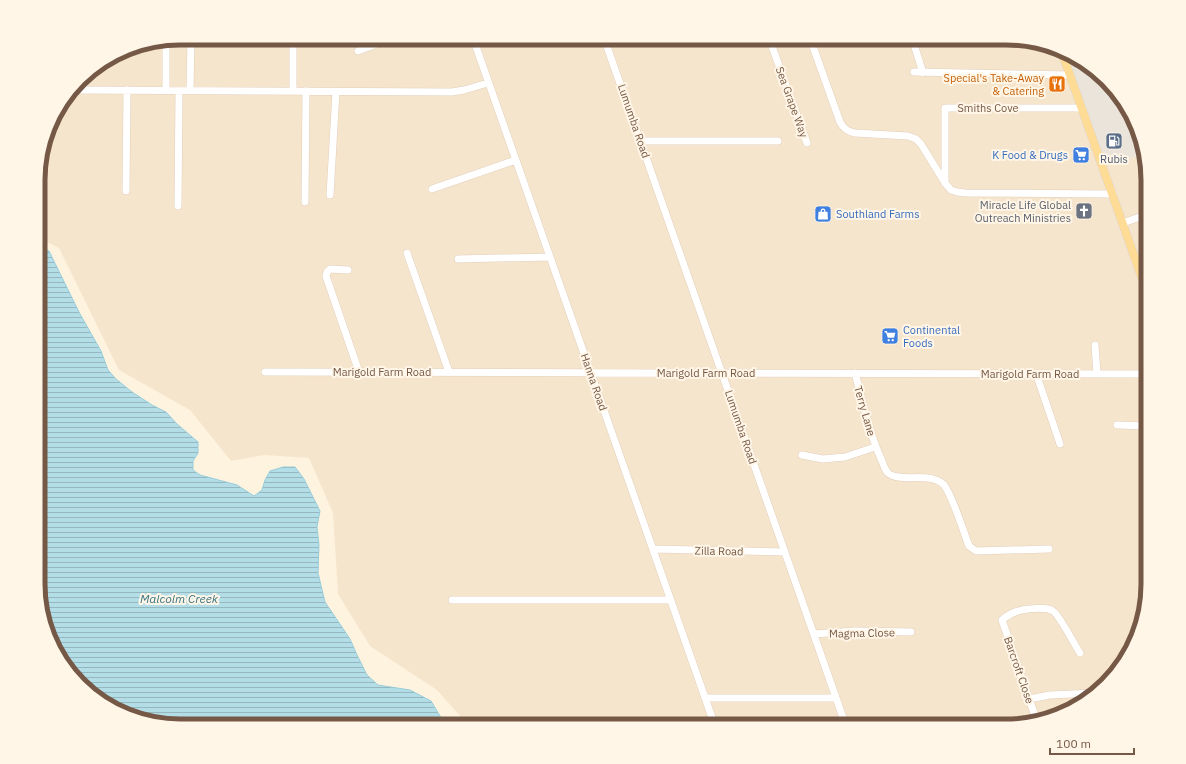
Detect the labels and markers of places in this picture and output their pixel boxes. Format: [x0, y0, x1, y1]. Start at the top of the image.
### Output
place label: Special's Take-Away & Catering [944, 71, 1045, 98]
restaurant icon: Special's Take-Away & Catering [1047, 74, 1067, 94]
fuel station icon: Rubis [1104, 131, 1124, 151]
supermarket icon: K Food & Drugs [1071, 145, 1091, 165]
place label: K Food & Drugs [992, 148, 1068, 162]
place label: Rubis [1100, 152, 1128, 166]
place label: Miracle Life Global Outreach Ministries [975, 198, 1071, 225]
church icon: Miracle Life Global Outreach Ministries [1074, 201, 1094, 221]
shop icon: Southland Farms [813, 204, 833, 224]
place label: Southland Farms [836, 207, 920, 221]
place label: Continental Foods [903, 323, 960, 350]
supermarket icon: Continental Foods [880, 326, 900, 346]

